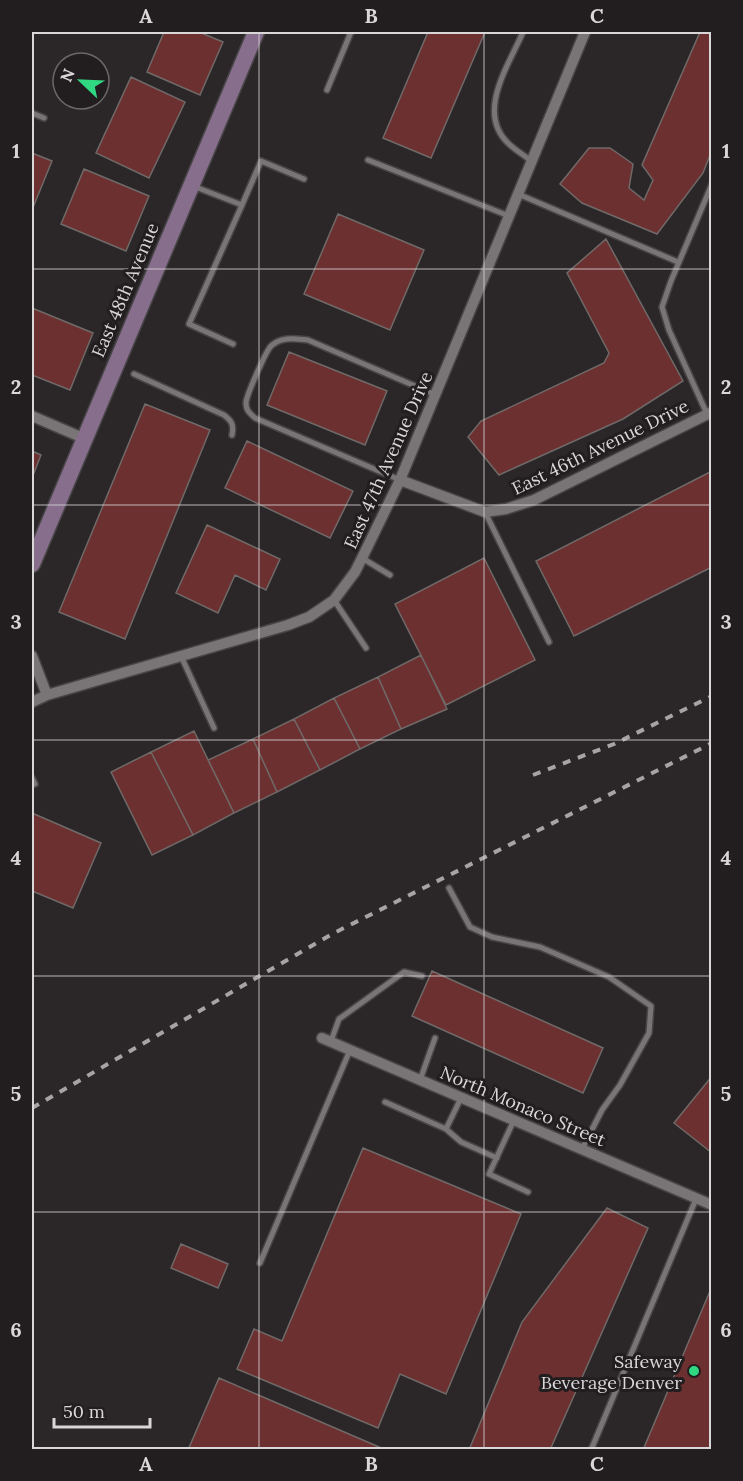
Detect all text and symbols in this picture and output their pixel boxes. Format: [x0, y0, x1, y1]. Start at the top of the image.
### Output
text: A [139, 3, 153, 28]
text: B [364, 3, 378, 28]
text: C [590, 3, 604, 28]
north arrow [51, 51, 111, 111]
text: N [56, 66, 79, 85]
text: 1 [12, 138, 20, 163]
text: 1 [722, 138, 730, 163]
street label: East 48th Avenue [86, 219, 164, 361]
street label: East 47th Avenue Drive [338, 367, 438, 552]
text: 2 [11, 374, 21, 399]
text: 2 [721, 374, 731, 399]
street label: East 46th Avenue Drive [508, 394, 692, 500]
text: 3 [10, 609, 22, 634]
text: 3 [720, 609, 732, 634]
text: 4 [11, 845, 22, 870]
text: 4 [721, 845, 732, 870]
street label: North Monaco Street [437, 1061, 609, 1151]
text: 5 [11, 1081, 22, 1106]
text: 5 [721, 1081, 732, 1106]
text: 6 [10, 1317, 22, 1342]
text: 6 [720, 1317, 732, 1342]
place label: Safeway Beverage Denver [541, 1350, 682, 1394]
marker: Safeway Beverage Denver [687, 1364, 701, 1378]
scale bar [54, 1391, 150, 1429]
text: 50 m [63, 1400, 105, 1423]
text: A [139, 1451, 153, 1476]
text: B [364, 1451, 378, 1476]
text: C [590, 1451, 604, 1476]

